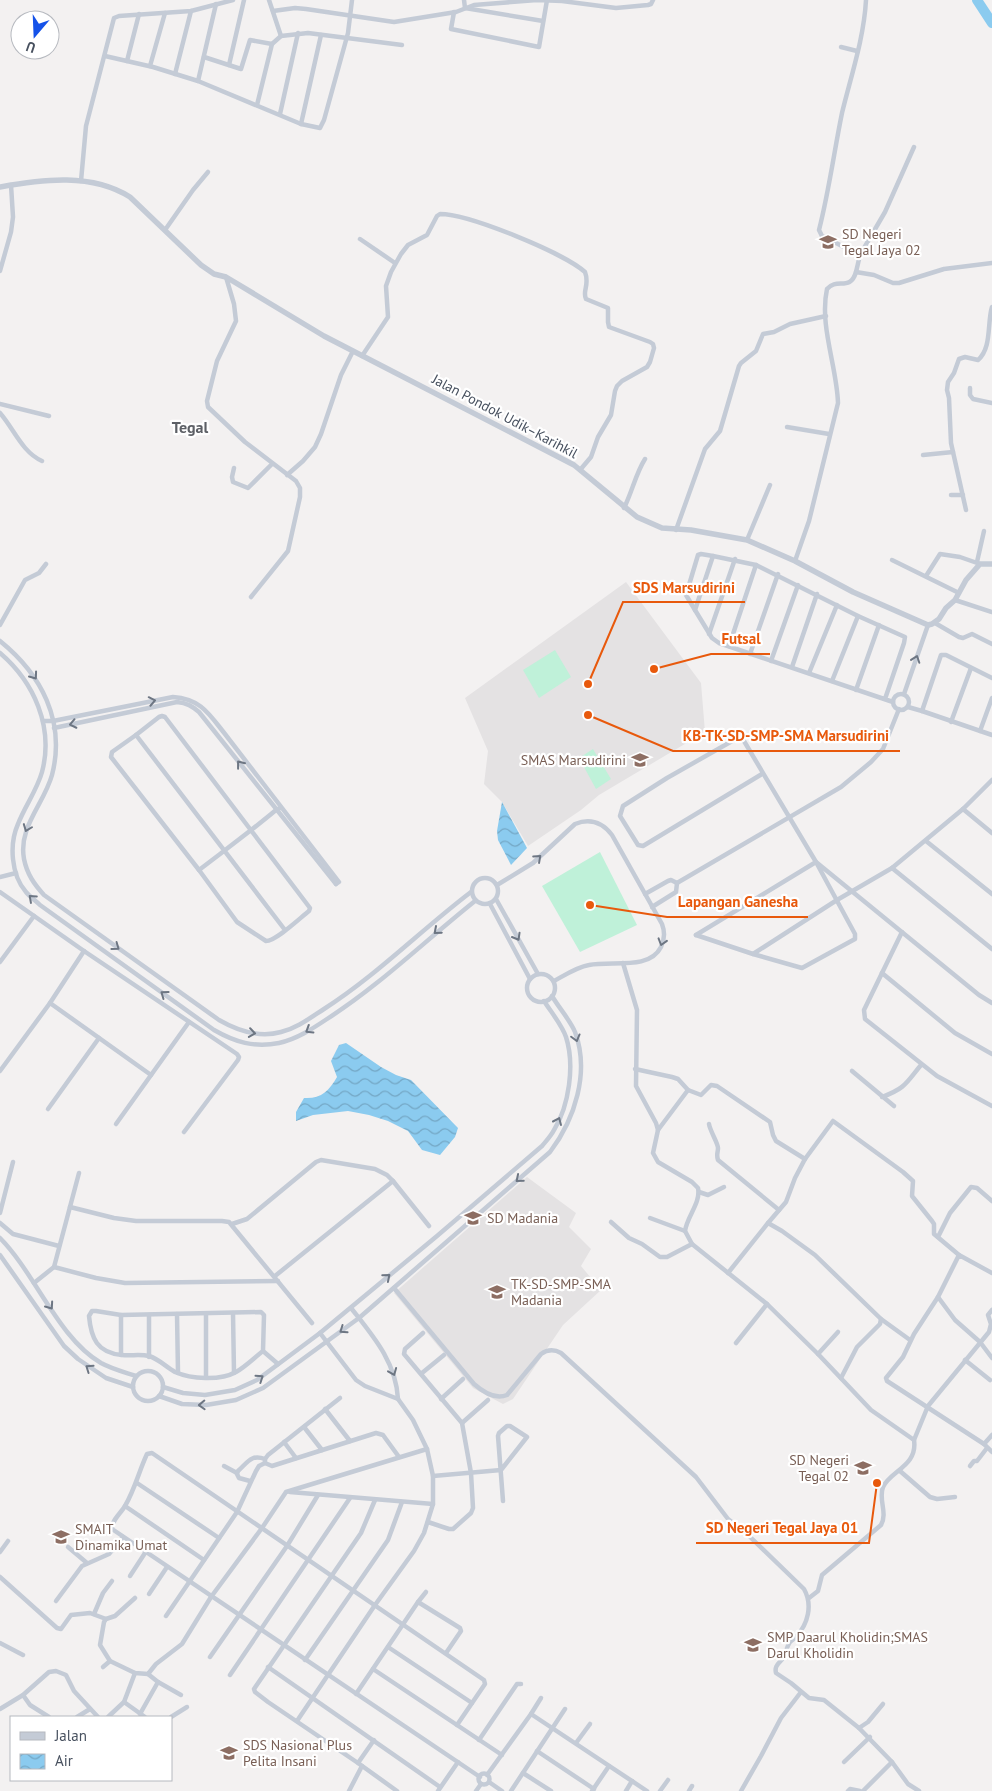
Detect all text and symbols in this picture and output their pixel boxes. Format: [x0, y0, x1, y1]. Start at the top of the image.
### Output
north arrow [10, 10, 60, 60]
text: U [24, 37, 38, 57]
place label: SD Negeri Tegal Jaya 02 [842, 225, 921, 259]
school or university icon: SD Negeri Tegal Jaya 02 [818, 232, 838, 252]
street label: Jalan Pondok Udik–Karihkil [428, 369, 581, 462]
district label: Tegal [172, 417, 208, 437]
callout: SDS Marsudirini [623, 572, 745, 602]
text: SDS Marsudirini [633, 578, 735, 597]
callout: Futsal [711, 624, 770, 654]
text: Futsal [721, 629, 761, 648]
one-way arrow [910, 656, 920, 664]
one-way arrow [28, 670, 36, 679]
one-way arrow [148, 696, 157, 707]
one-way arrow [68, 719, 77, 729]
callout: KB-TK-SD-SMP-SMA Marsudirini [673, 721, 900, 751]
text: KB-TK-SD-SMP-SMA Marsudirini [683, 726, 889, 745]
school or university icon: SMAS Marsudirini [630, 750, 650, 770]
place label: SMAS Marsudirini [521, 751, 626, 769]
one-way arrow [237, 761, 245, 770]
one-way arrow [23, 823, 34, 832]
one-way arrow [532, 855, 541, 864]
callout: Lapangan Ganesha [667, 887, 808, 917]
text: Lapangan Ganesha [678, 892, 798, 911]
one-way arrow [29, 895, 38, 904]
one-way arrow [434, 926, 443, 934]
one-way arrow [511, 931, 521, 940]
one-way arrow [657, 937, 667, 946]
one-way arrow [110, 941, 120, 950]
one-way arrow [161, 991, 170, 999]
one-way arrow [305, 1024, 314, 1034]
one-way arrow [248, 1027, 257, 1037]
one-way arrow [571, 1034, 581, 1042]
one-way arrow [552, 1117, 562, 1126]
one-way arrow [515, 1173, 524, 1182]
school or university icon: SD Madania [463, 1208, 483, 1228]
place label: SD Madania [487, 1209, 558, 1227]
one-way arrow [382, 1274, 391, 1283]
place label: TK-SD-SMP-SMA Madania [511, 1275, 612, 1309]
school or university icon: TK-SD-SMP-SMA Madania [487, 1282, 507, 1302]
one-way arrow [44, 1300, 53, 1310]
one-way arrow [339, 1324, 349, 1333]
one-way arrow [86, 1365, 95, 1373]
one-way arrow [386, 1367, 397, 1376]
one-way arrow [254, 1374, 263, 1384]
one-way arrow [198, 1400, 206, 1410]
place label: SD Negeri Tegal 02 [789, 1451, 849, 1485]
school or university icon: SD Negeri Tegal 02 [853, 1458, 873, 1478]
callout: SD Negeri Tegal Jaya 01 [696, 1513, 869, 1543]
text: SD Negeri Tegal Jaya 01 [706, 1518, 858, 1537]
place label: SMAIT Dinamika Umat [75, 1520, 167, 1554]
school or university icon: SMAIT Dinamika Umat [51, 1527, 71, 1547]
place label: SMP Daarul Kholidin;SMAS Darul Kholidin [767, 1628, 928, 1662]
school or university icon: SMP Daarul Kholidin;SMAS Darul Kholidin [743, 1635, 763, 1655]
legend [10, 1716, 172, 1781]
text: Jalan [54, 1726, 87, 1745]
place label: SDS Nasional Plus Pelita Insani [243, 1736, 352, 1770]
school or university icon: SDS Nasional Plus Pelita Insani [219, 1743, 239, 1763]
text: Air [55, 1751, 73, 1770]

